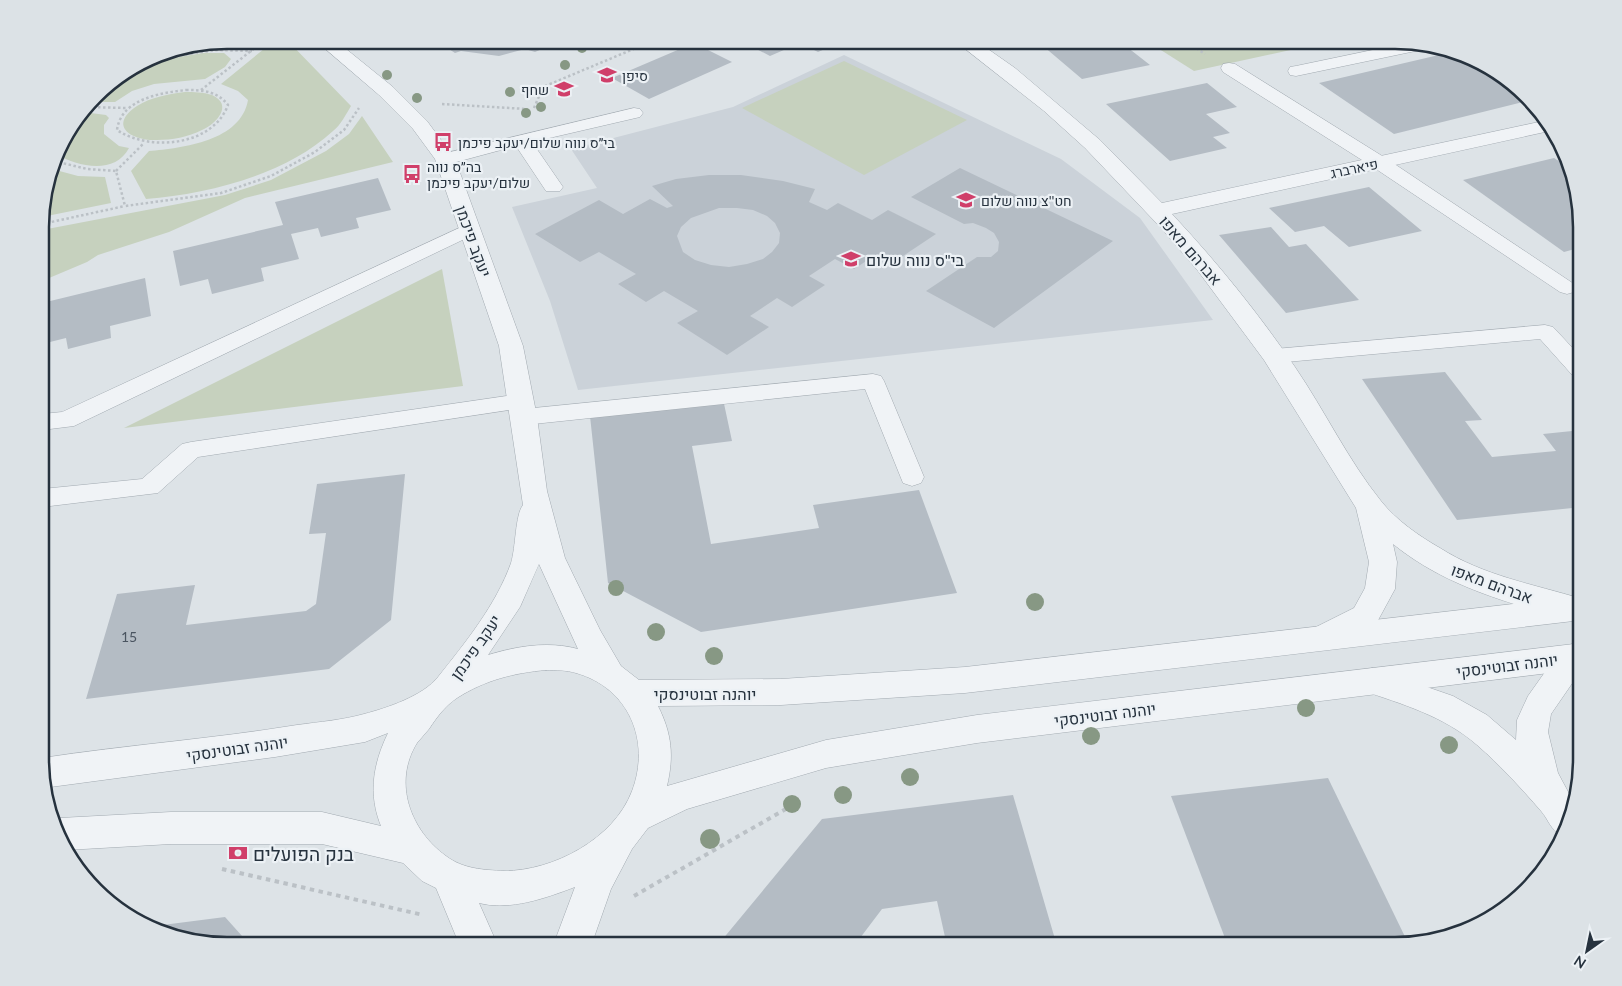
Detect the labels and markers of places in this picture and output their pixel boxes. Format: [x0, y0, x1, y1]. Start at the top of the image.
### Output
school or university icon: סיפן [596, 64, 618, 86]
place label: סיפן [622, 67, 648, 84]
school or university icon: שחף [553, 78, 575, 100]
place label: שחף [521, 81, 549, 98]
bus stop icon: בי״ס נווה שלום/יעקב פיכמן [432, 131, 454, 153]
place label: בי״ס נווה שלום/יעקב פיכמן [458, 134, 616, 151]
place label: בה״ס נווה שלום/יעקב פיכמן [427, 158, 530, 191]
bus stop icon: בה״ס נווה שלום/יעקב פיכמן [401, 163, 423, 185]
school or university icon: חט''צ נווה שלום [955, 189, 977, 211]
place label: חט''צ נווה שלום [981, 192, 1072, 209]
school or university icon: בי"ס נווה שלום [840, 248, 862, 270]
place label: בי"ס נווה שלום [866, 250, 965, 269]
bank icon: בנק הפועלים [227, 842, 249, 864]
place label: בנק הפועלים [253, 842, 354, 865]

